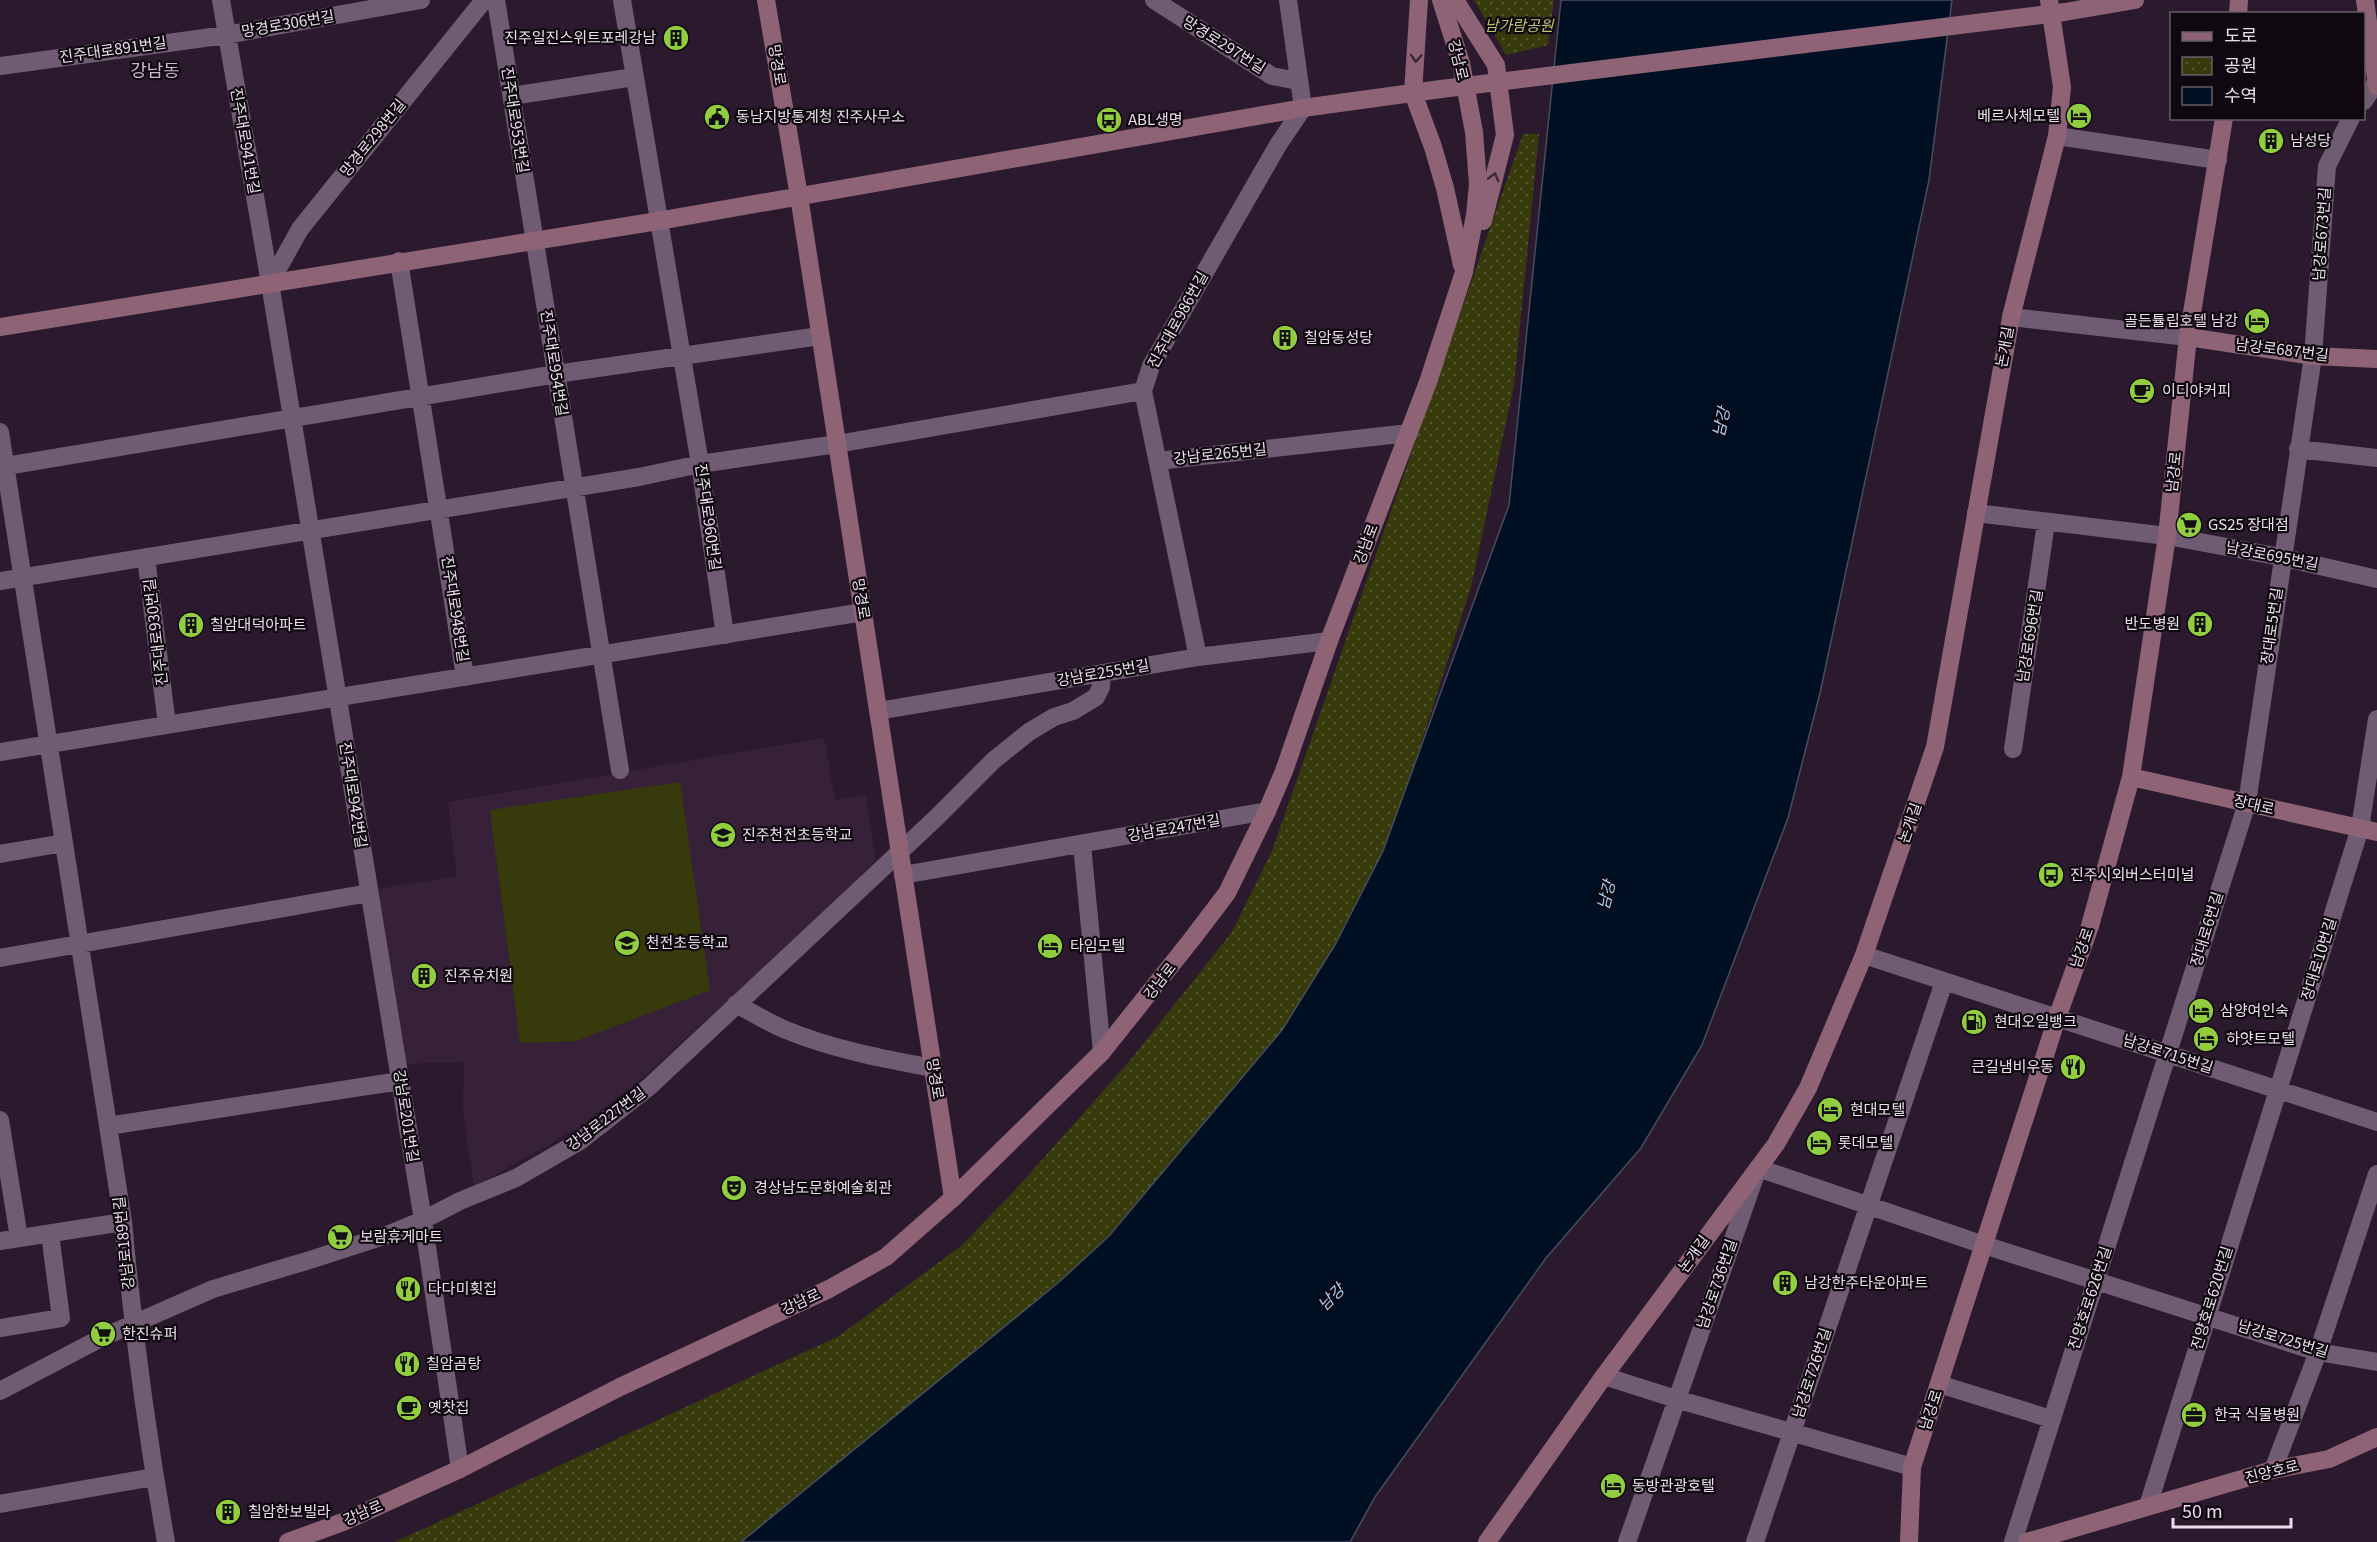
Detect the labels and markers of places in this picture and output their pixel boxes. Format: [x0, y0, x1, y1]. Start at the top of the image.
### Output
building icon: 진주일진스위트포레강남 [661, 23, 691, 53]
place label: 진주일진스위트포레강남 [504, 26, 656, 47]
hotel icon: 베르사체모텔 [2064, 101, 2094, 131]
public building icon: 동남지방통계청 진주사무소 [702, 102, 732, 132]
place label: 베르사체모텔 [1977, 104, 2060, 125]
place label: 동남지방통계청 진주사무소 [736, 105, 905, 126]
bus stop icon: ABL생명 [1094, 105, 1124, 135]
place label: ABL생명 [1128, 108, 1183, 129]
building icon: 남성당 [2256, 126, 2286, 156]
place label: 남성당 [2290, 129, 2332, 150]
hotel icon: 골든튤립호텔 남강 [2242, 306, 2272, 336]
place label: 골든튤립호텔 남강 [2124, 309, 2238, 330]
building icon: 칠암동성당 [1270, 323, 1300, 353]
place label: 칠암동성당 [1304, 326, 1373, 347]
cafe icon: 이디야커피 [2127, 376, 2157, 406]
place label: 이디야커피 [2162, 379, 2231, 400]
supermarket icon: GS25 장대점 [2174, 510, 2204, 540]
place label: GS25 장대점 [2208, 513, 2289, 534]
building icon: 반도병원 [2185, 609, 2215, 639]
building icon: 칠암대덕아파트 [176, 610, 206, 640]
place label: 반도병원 [2125, 612, 2180, 633]
place label: 칠암대덕아파트 [210, 613, 307, 634]
school or university icon: 진주천전초등학교 [708, 820, 738, 850]
place label: 진주천전초등학교 [742, 823, 852, 844]
bus stop icon: 진주시외버스터미널 [2036, 860, 2066, 890]
place label: 진주시외버스터미널 [2070, 863, 2194, 884]
school or university icon: 천전초등학교 [612, 928, 642, 958]
place label: 천전초등학교 [646, 931, 729, 952]
hotel icon: 타임모텔 [1035, 931, 1065, 961]
place label: 타임모텔 [1070, 934, 1125, 955]
building icon: 진주유치원 [409, 961, 439, 991]
place label: 진주유치원 [444, 964, 513, 985]
hotel icon: 삼양여인숙 [2186, 996, 2216, 1026]
place label: 삼양여인숙 [2220, 999, 2289, 1020]
fuel station icon: 현대오일뱅크 [1959, 1007, 1989, 1037]
place label: 현대오일뱅크 [1994, 1010, 2077, 1031]
hotel icon: 하얏트모텔 [2191, 1024, 2221, 1054]
place label: 하얏트모텔 [2226, 1027, 2295, 1048]
restaurant icon: 큰길냄비우동 [2058, 1052, 2088, 1082]
place label: 큰길냄비우동 [1971, 1055, 2054, 1076]
hotel icon: 현대모텔 [1815, 1095, 1845, 1125]
place label: 현대모텔 [1850, 1098, 1905, 1119]
hotel icon: 롯데모텔 [1804, 1128, 1834, 1158]
place label: 롯데모텔 [1838, 1131, 1893, 1152]
theatre icon: 경상남도문화예술회관 [719, 1173, 749, 1203]
place label: 경상남도문화예술회관 [754, 1176, 892, 1197]
supermarket icon: 보람휴게마트 [325, 1222, 355, 1252]
place label: 보람휴게마트 [360, 1225, 443, 1246]
building icon: 남강한주타운아파트 [1770, 1268, 1800, 1298]
place label: 남강한주타운아파트 [1804, 1271, 1928, 1292]
restaurant icon: 다다미횟집 [393, 1274, 423, 1304]
place label: 다다미횟집 [428, 1277, 497, 1298]
supermarket icon: 한진슈퍼 [88, 1319, 118, 1349]
place label: 한진슈퍼 [122, 1322, 177, 1343]
restaurant icon: 칠암곰탕 [392, 1349, 422, 1379]
place label: 칠암곰탕 [426, 1352, 481, 1373]
cafe icon: 옛찻집 [394, 1393, 424, 1423]
place label: 옛찻집 [428, 1396, 469, 1417]
office icon: 한국 식물병원 [2179, 1400, 2209, 1430]
place label: 한국 식물병원 [2214, 1403, 2300, 1424]
hotel icon: 동방관광호텔 [1598, 1471, 1628, 1501]
place label: 동방관광호텔 [1632, 1474, 1715, 1495]
building icon: 칠암한보빌라 [213, 1497, 243, 1527]
place label: 칠암한보빌라 [248, 1500, 331, 1521]

